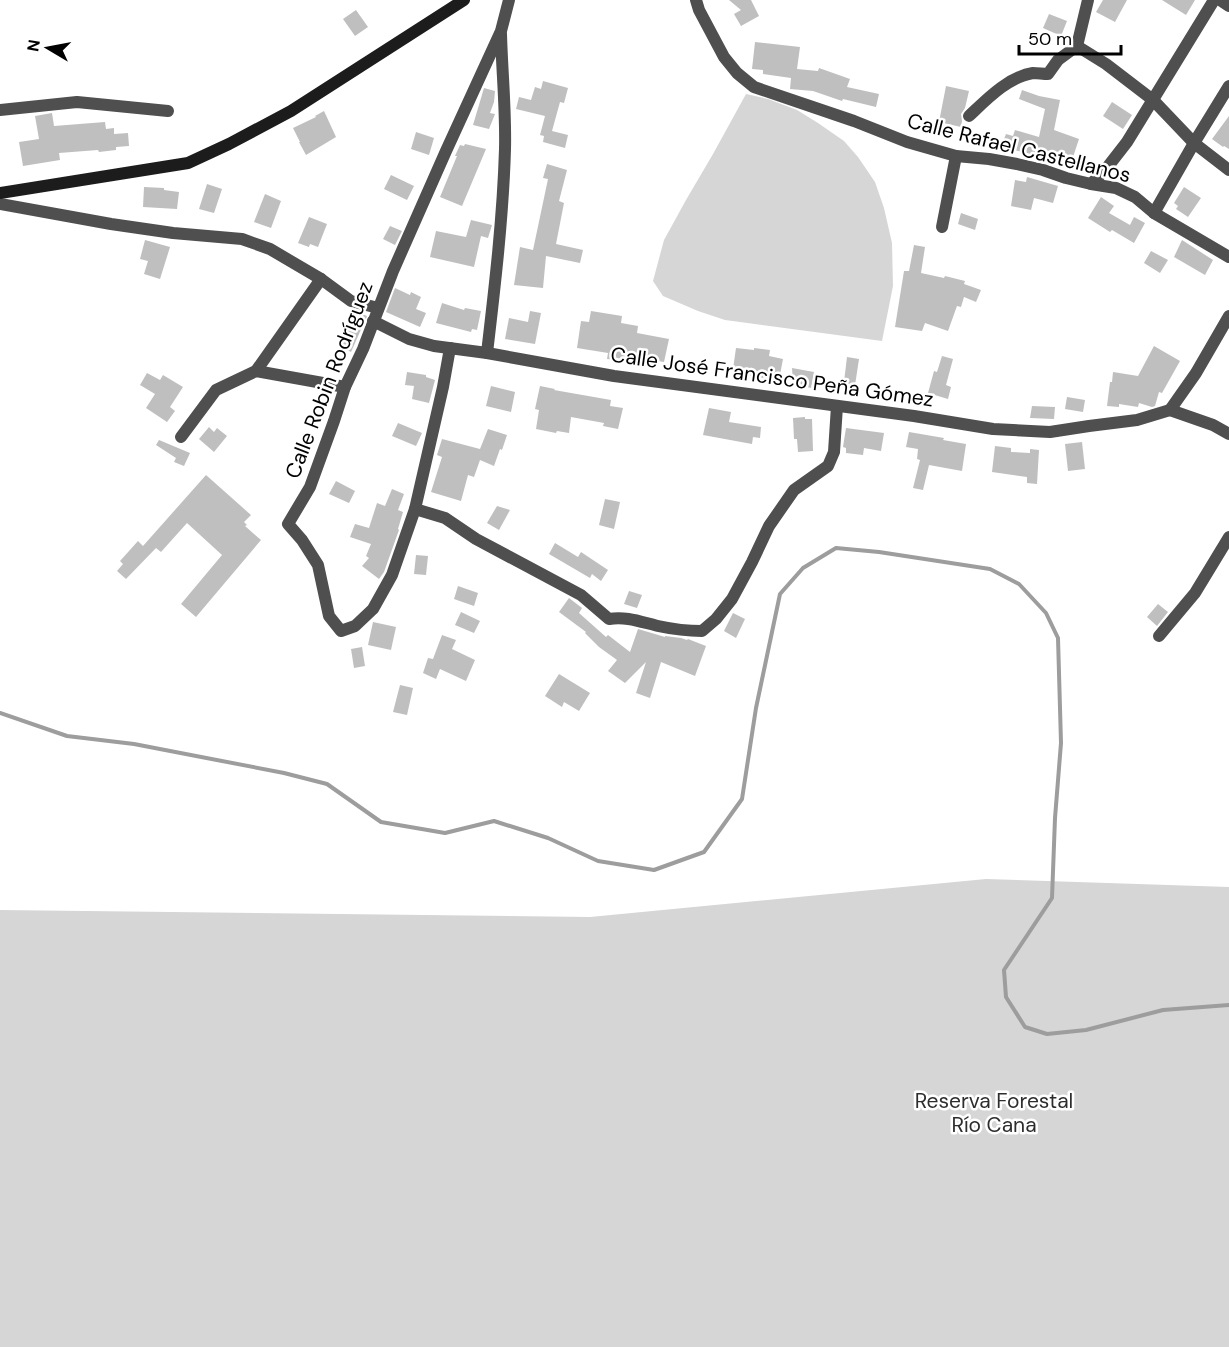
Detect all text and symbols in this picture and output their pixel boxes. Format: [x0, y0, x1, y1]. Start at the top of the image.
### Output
north arrow [18, 18, 78, 78]
scale bar [1019, 18, 1121, 56]
text: 50 m [1028, 27, 1072, 51]
text: N [22, 38, 45, 53]
street label: Calle Rafael Castellanos [904, 107, 1134, 189]
street label: Calle Robin Rodríguez [279, 278, 379, 482]
street label: Calle José Francisco Peña Gómez [609, 340, 935, 414]
park label: Reserva Forestal Río Cana [915, 1087, 1073, 1139]

